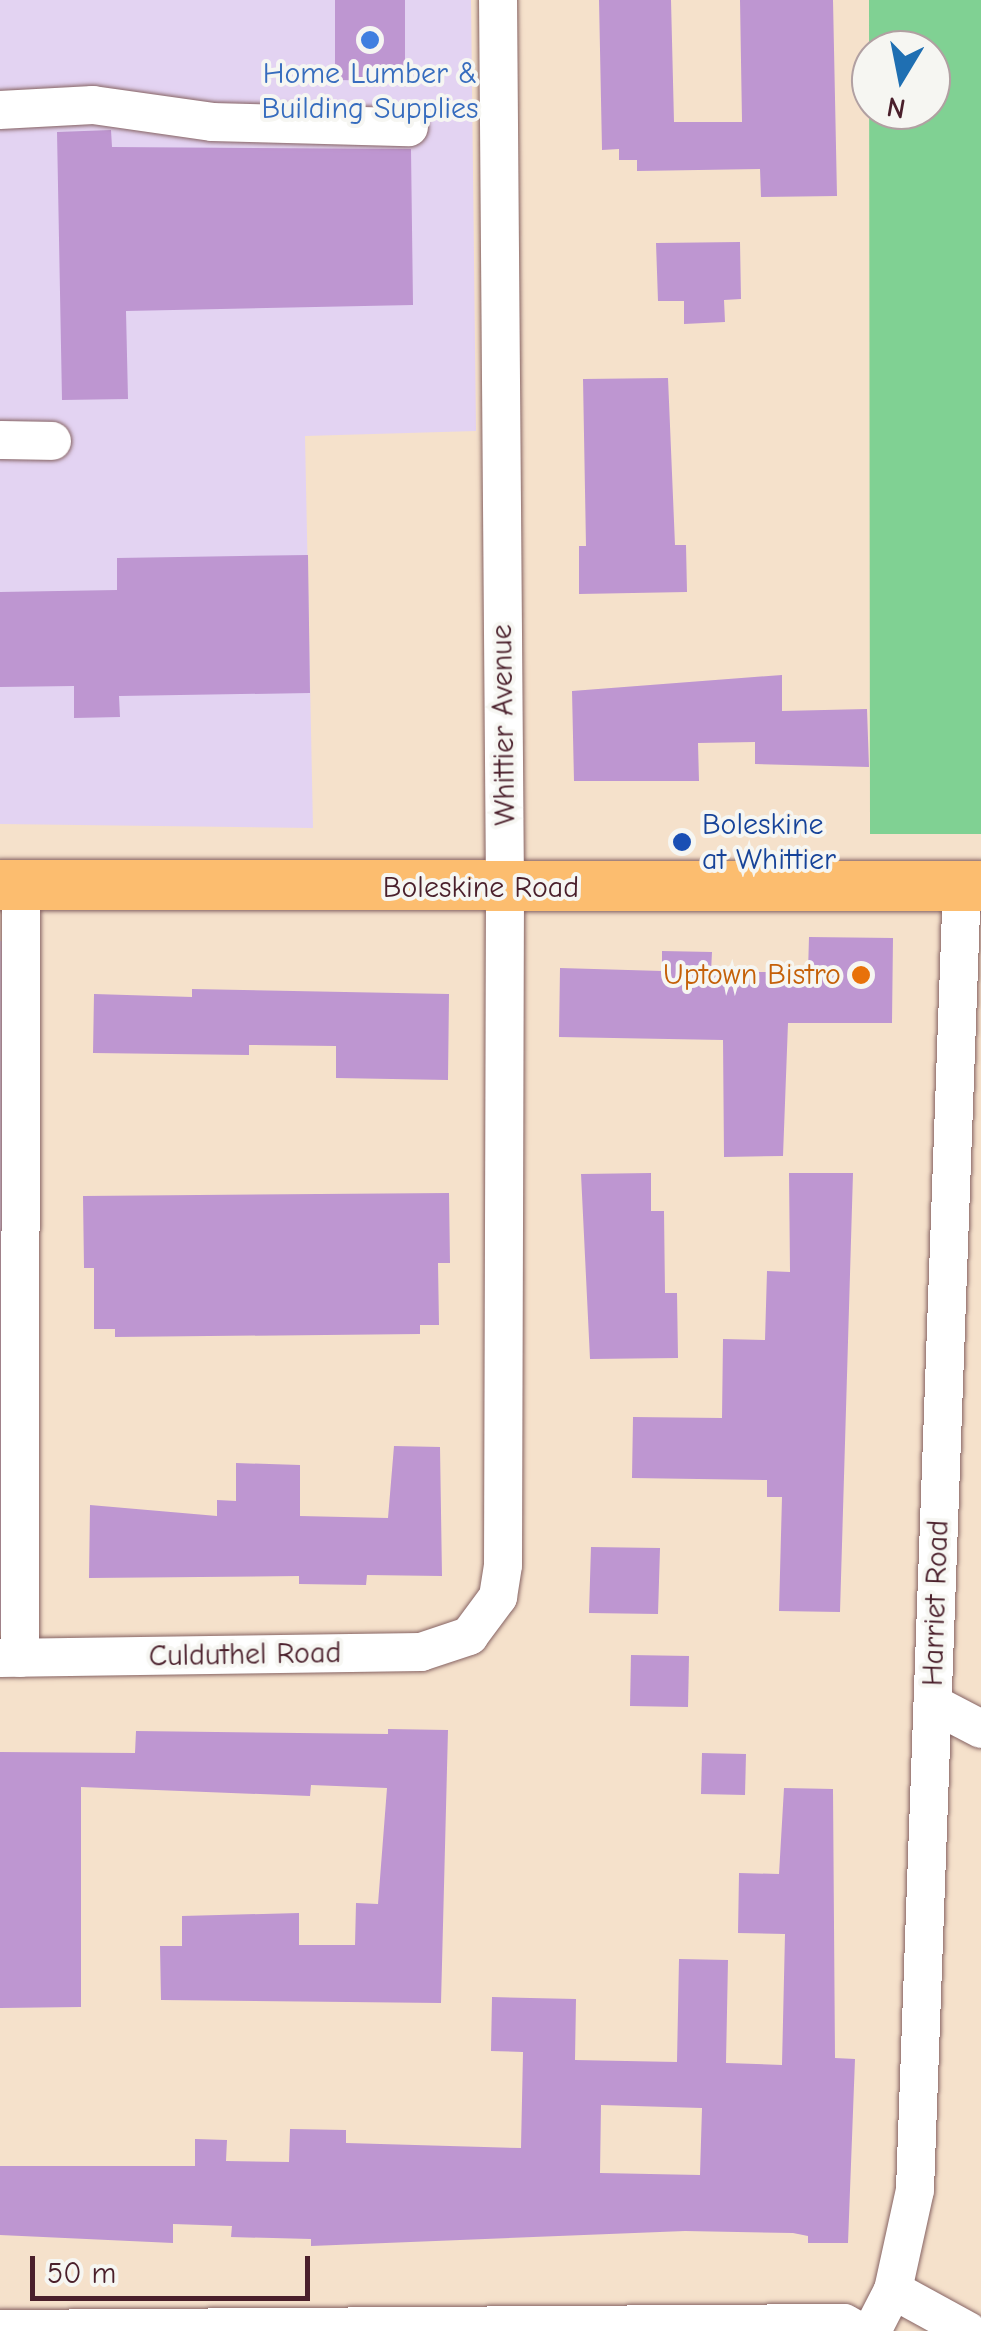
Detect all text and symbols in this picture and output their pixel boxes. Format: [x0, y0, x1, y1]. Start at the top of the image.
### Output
marker: Home Lumber & Building Supplies [359, 29, 381, 51]
north arrow [851, 30, 951, 130]
place label: Home Lumber & Building Supplies [261, 56, 479, 126]
text: N [884, 90, 908, 125]
street label: Whittier Avenue [484, 624, 524, 826]
place label: Boleskine at Whittier [702, 807, 836, 878]
marker: Boleskine at Whittier [671, 831, 693, 853]
street label: Boleskine Road [383, 870, 579, 906]
place label: Uptown Bistro [663, 957, 841, 993]
marker: Uptown Bistro [850, 964, 872, 986]
street label: Harriet Road [915, 1519, 957, 1687]
street label: Culduthel Road [148, 1635, 342, 1675]
scale bar [35, 2236, 315, 2298]
text: 50 m [47, 2256, 116, 2291]

